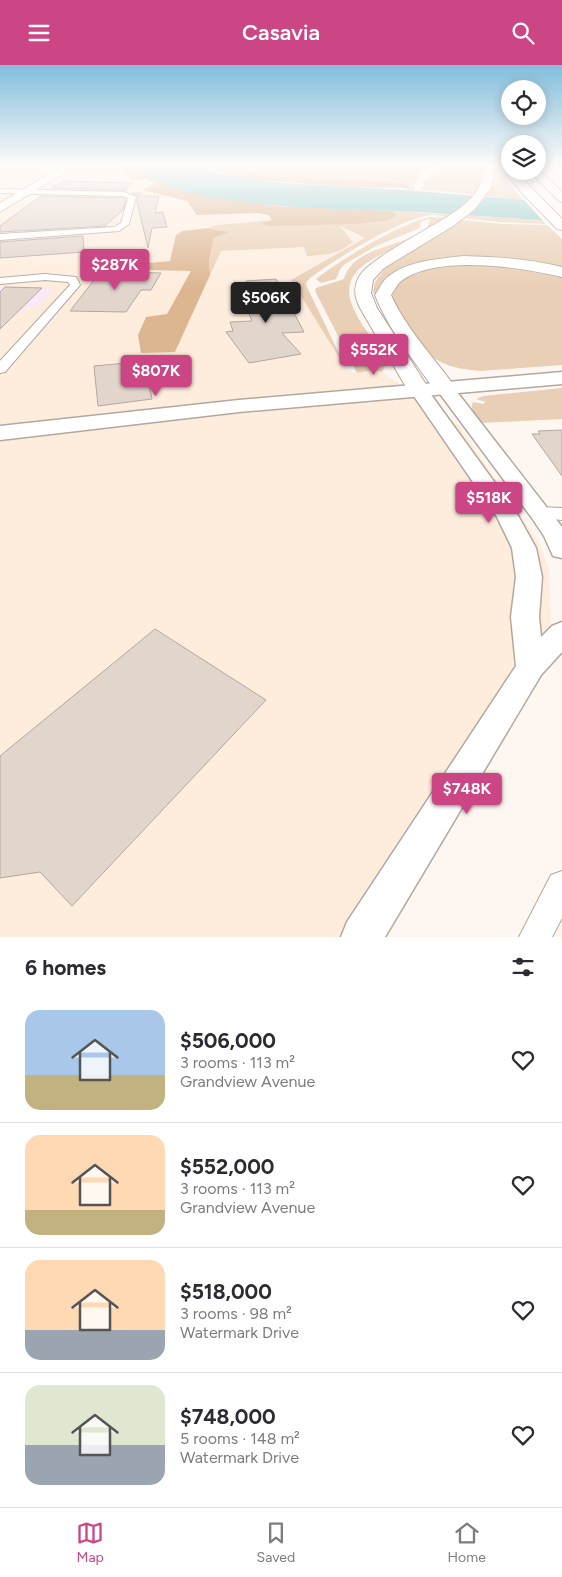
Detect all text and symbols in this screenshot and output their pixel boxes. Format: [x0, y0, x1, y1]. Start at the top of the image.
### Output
icon: menu [25, 19, 53, 47]
text: Casavia [242, 19, 320, 46]
icon: search [509, 19, 537, 47]
map controls [501, 80, 546, 180]
button: locate [501, 80, 546, 125]
button: layers [501, 135, 546, 180]
pin: $287K [80, 249, 150, 291]
text: $287K [91, 255, 139, 274]
pin: $506K [231, 281, 301, 324]
text: $506K [242, 288, 290, 307]
pin: $552K [339, 333, 409, 376]
text: $552K [350, 340, 398, 359]
pin: $807K [121, 355, 191, 397]
text: $807K [132, 361, 180, 380]
pin: $518K [454, 481, 524, 524]
text: $518K [466, 488, 512, 507]
pin: $748K [432, 773, 502, 815]
text: $748K [443, 779, 491, 798]
icon: filters [509, 953, 537, 981]
text: 6 homes [25, 955, 106, 980]
text: $506,000 [180, 1028, 276, 1053]
icon: home [65, 1030, 125, 1090]
icon: heart [509, 1046, 537, 1074]
text: 3 rooms · 113 m² [180, 1053, 295, 1072]
text: Grandview Avenue [180, 1072, 315, 1091]
text: $552,000 [180, 1154, 274, 1179]
icon: home [65, 1155, 125, 1215]
icon: heart [509, 1171, 537, 1199]
text: 3 rooms · 113 m² [180, 1179, 295, 1198]
text: Grandview Avenue [180, 1198, 315, 1217]
text: $518,000 [180, 1279, 272, 1304]
icon: home [65, 1280, 125, 1340]
icon: heart [509, 1296, 537, 1324]
text: 3 rooms · 98 m² [180, 1304, 292, 1323]
text: Watermark Drive [180, 1323, 299, 1342]
text: $748,000 [180, 1404, 276, 1429]
icon: home [65, 1405, 125, 1465]
icon: heart [509, 1421, 537, 1449]
text: 5 rooms · 148 m² [180, 1429, 300, 1448]
text: Watermark Drive [180, 1448, 299, 1467]
tab: Map [76, 1519, 104, 1566]
tab: Saved [257, 1519, 295, 1566]
tab: Home [448, 1519, 486, 1566]

